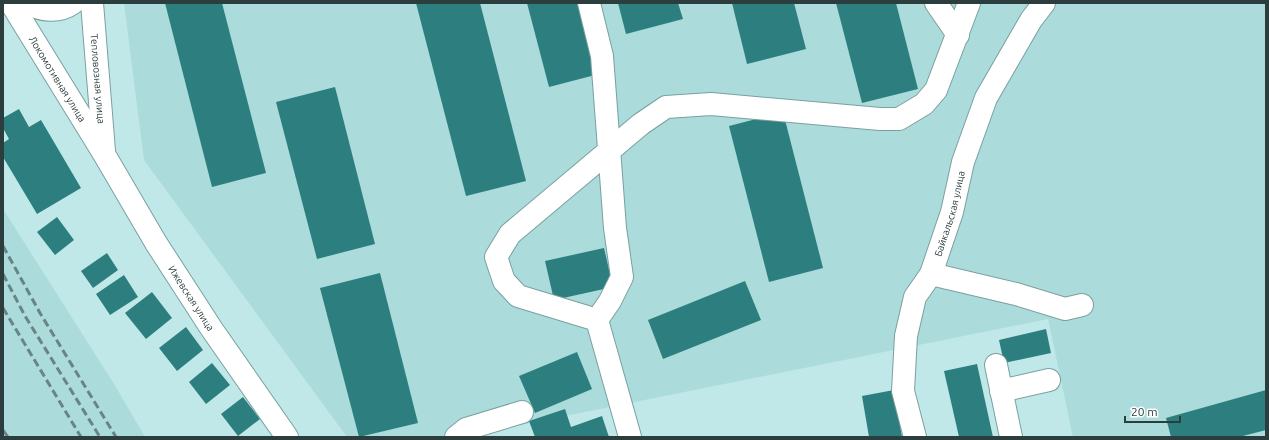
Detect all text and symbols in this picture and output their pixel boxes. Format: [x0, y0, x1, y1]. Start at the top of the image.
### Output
street label: Тепловозная улица [89, 33, 107, 124]
street label: Локомотивная улица [27, 34, 88, 124]
street label: Байкальская улица [932, 170, 966, 258]
street label: Ижевская улица [167, 263, 217, 333]
scale bar [1125, 398, 1180, 424]
text: 20 m [1131, 405, 1158, 418]

